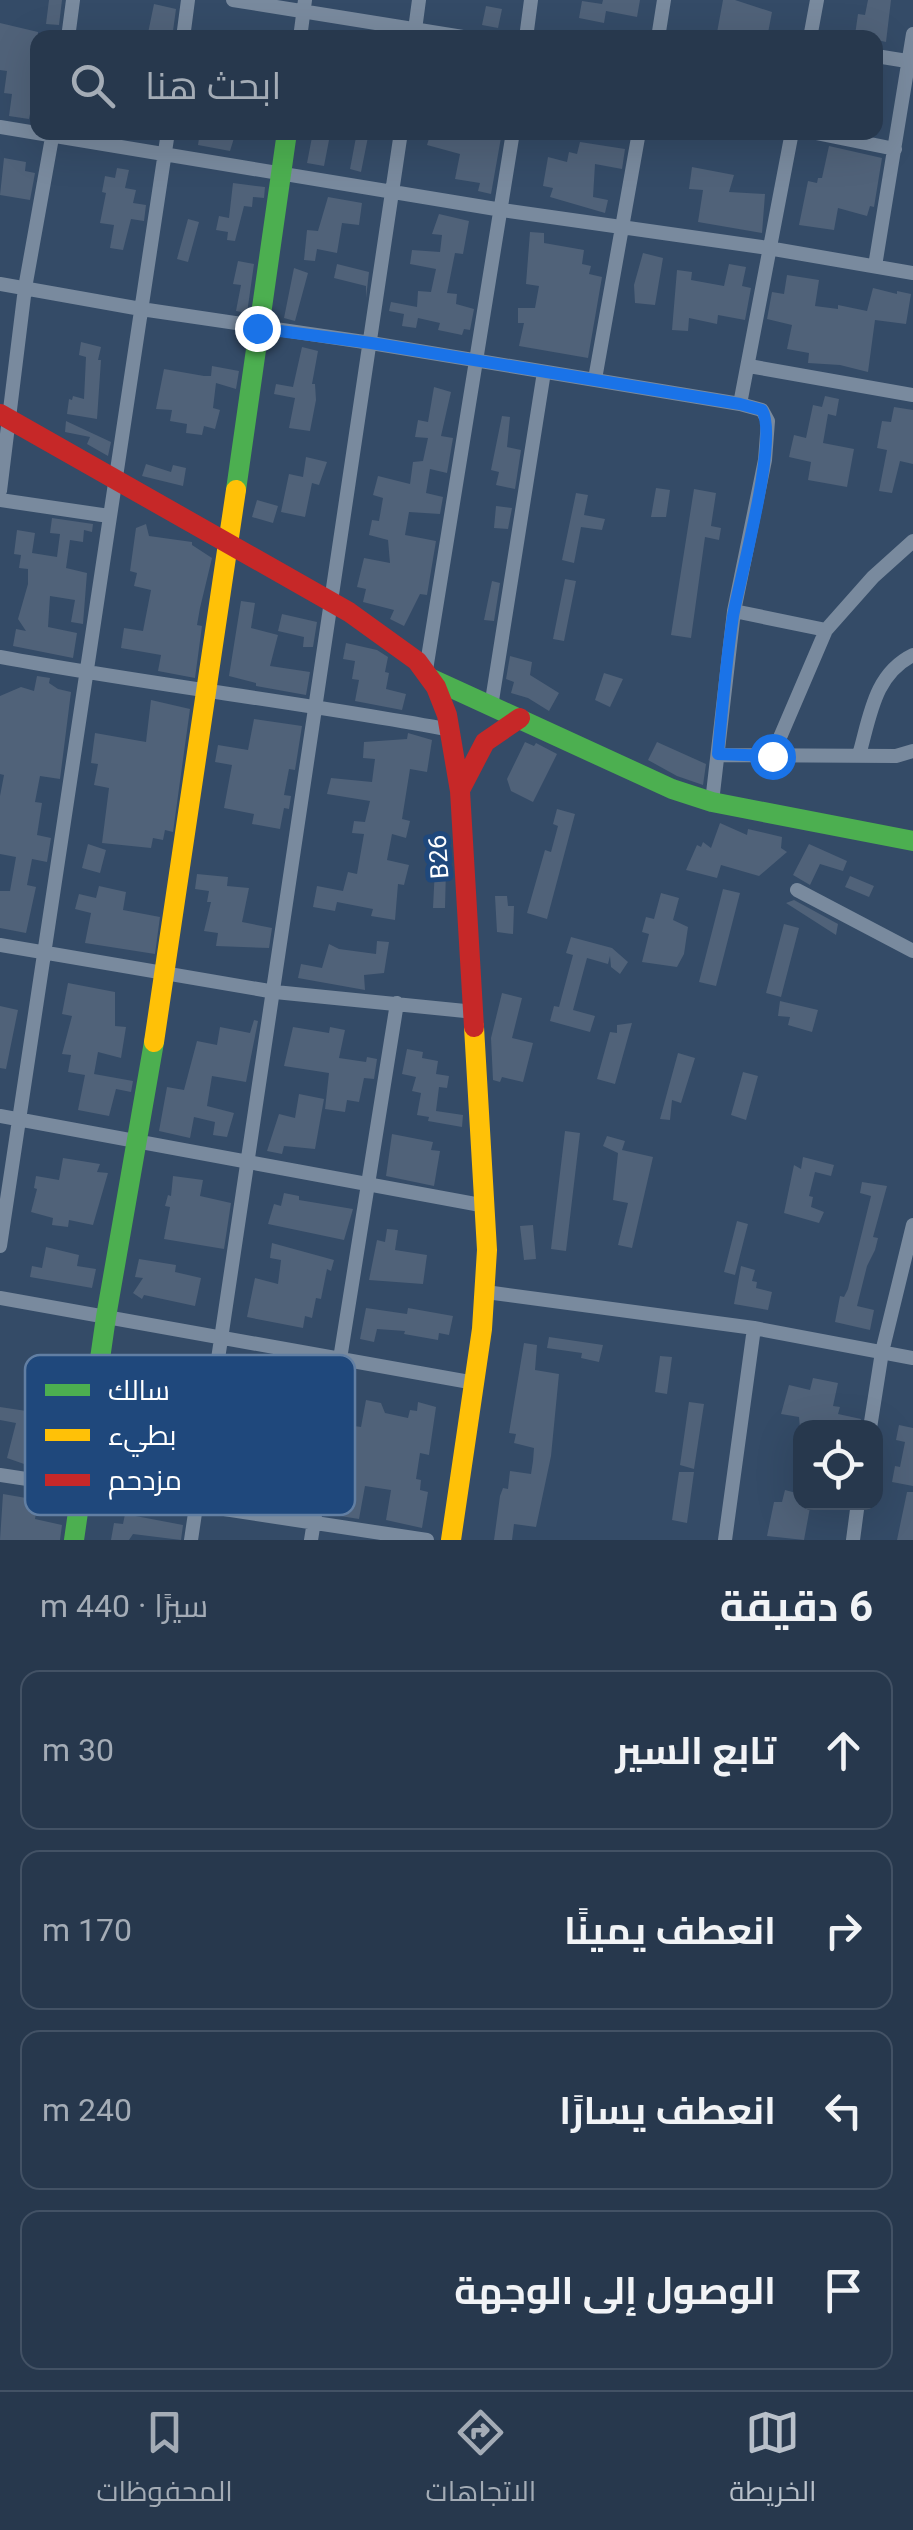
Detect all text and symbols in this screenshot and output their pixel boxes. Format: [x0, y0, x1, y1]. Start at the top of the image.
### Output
search box [30, 30, 883, 140]
icon: search [65, 58, 120, 113]
text: ابحث هنا [145, 64, 281, 108]
route end [235, 306, 281, 352]
route start [750, 734, 796, 780]
street label: B26 [423, 834, 454, 880]
legend [25, 1355, 355, 1515]
text: سالك [108, 1374, 170, 1407]
text: بطيء [108, 1419, 176, 1457]
map controls [793, 1420, 883, 1510]
button: locate [793, 1420, 883, 1510]
text: مزدحم [108, 1464, 182, 1500]
text: 6 دقيقة [720, 1582, 873, 1631]
text: سيرًا · 440 m [40, 1587, 208, 1625]
icon: ahead [816, 1723, 871, 1778]
text: تابع السير [615, 1729, 776, 1773]
text: 30 m [42, 1731, 114, 1769]
icon: right [816, 1903, 871, 1958]
text: انعطف يمينًا [564, 1909, 776, 1953]
text: 170 m [42, 1911, 132, 1949]
icon: left [816, 2083, 871, 2138]
text: انعطف يسارًا [559, 2089, 776, 2133]
text: 240 m [42, 2091, 132, 2129]
icon: arrive [816, 2263, 871, 2318]
text: الوصول إلى الوجهة [454, 2269, 776, 2313]
tab: المحفوظات [96, 2405, 233, 2517]
tab: الاتجاهات [426, 2405, 536, 2517]
tab: الخريطة [729, 2405, 817, 2517]

